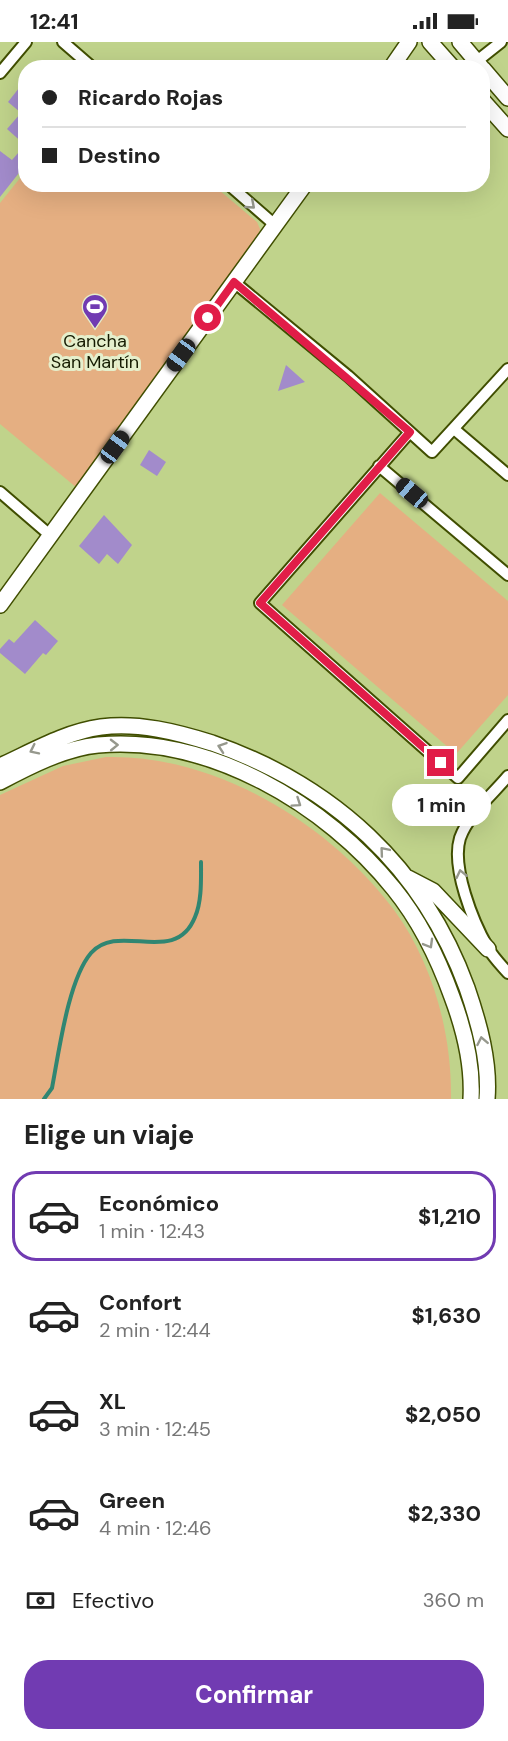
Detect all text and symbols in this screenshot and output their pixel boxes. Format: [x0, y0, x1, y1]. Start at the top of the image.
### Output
text: 12:41 [30, 7, 79, 36]
text: Ricardo Rojas [78, 83, 223, 112]
text: Destino [78, 141, 161, 170]
one-way arrow [244, 198, 255, 209]
sports icon: Cancha San Martín [80, 292, 110, 330]
route start [194, 304, 221, 331]
place label: Cancha San Martín [51, 329, 139, 374]
car [163, 335, 199, 375]
car [97, 427, 133, 467]
car [392, 475, 432, 511]
one-way arrow [110, 738, 119, 751]
one-way arrow [30, 742, 41, 754]
one-way arrow [217, 742, 228, 754]
route end [427, 749, 454, 776]
callout: 1 min [392, 784, 490, 826]
text: 1 min [417, 792, 466, 818]
one-way arrow [290, 796, 301, 807]
one-way arrow [381, 847, 392, 858]
one-way arrow [455, 869, 468, 879]
one-way arrow [422, 937, 433, 948]
one-way arrow [476, 1036, 489, 1046]
text: Elige un viaje [24, 1117, 194, 1152]
icon: car [27, 1189, 81, 1243]
text: Económico [99, 1189, 219, 1218]
text: $1,210 [418, 1202, 481, 1231]
text: 1 min · 12:43 [99, 1218, 205, 1244]
icon: car [27, 1288, 81, 1342]
text: Confort [99, 1288, 182, 1317]
text: $1,630 [412, 1301, 481, 1330]
text: 2 min · 12:44 [99, 1317, 211, 1343]
icon: car [27, 1387, 81, 1441]
text: XL [99, 1387, 126, 1416]
text: $2,050 [405, 1400, 481, 1429]
text: 3 min · 12:45 [99, 1416, 211, 1442]
icon: car [27, 1486, 81, 1540]
text: Green [99, 1486, 165, 1515]
text: $2,330 [408, 1499, 481, 1528]
text: 4 min · 12:46 [99, 1515, 212, 1541]
icon: cash [24, 1584, 57, 1617]
text: Efectivo [72, 1586, 154, 1615]
text: 360 m [423, 1587, 484, 1613]
button: Confirmar [24, 1660, 484, 1729]

